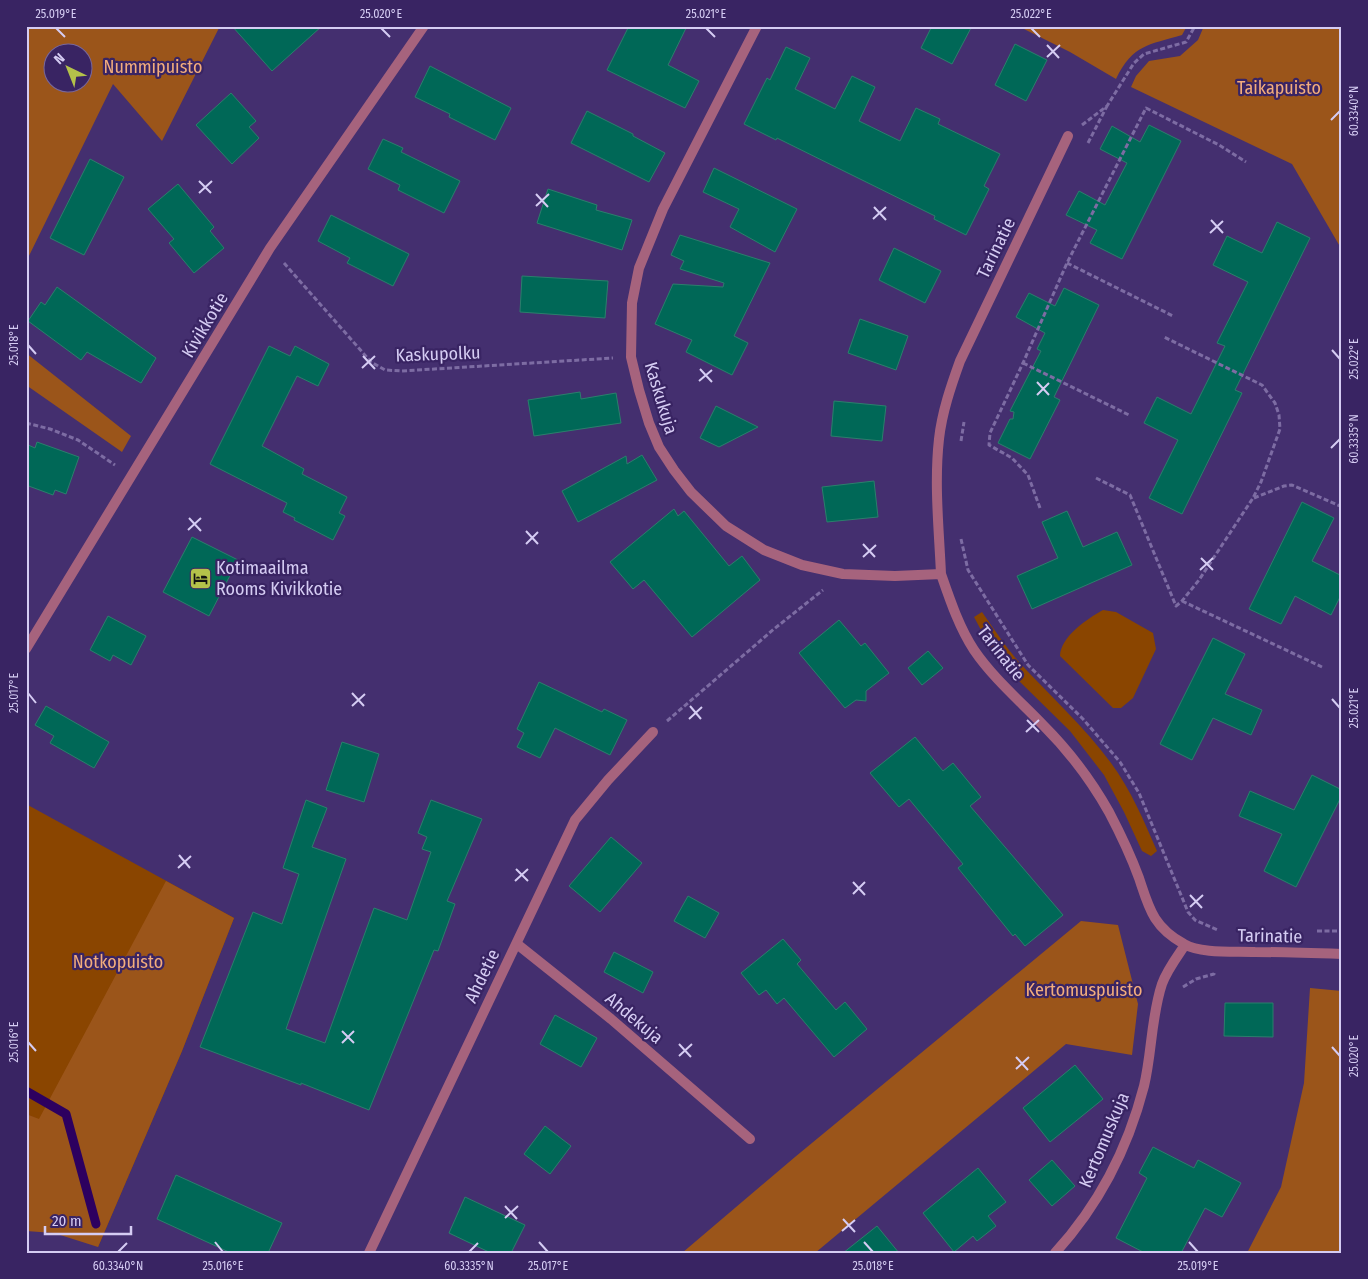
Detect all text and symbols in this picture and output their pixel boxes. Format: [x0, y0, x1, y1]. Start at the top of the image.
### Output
text: 25.019°E [36, 7, 77, 21]
text: 25.020°E [360, 7, 402, 21]
text: 25.021°E [686, 7, 727, 21]
text: 25.022°E [1010, 7, 1052, 21]
north arrow [42, 42, 92, 92]
text: N [51, 50, 68, 68]
park label: Nummipuisto [104, 56, 202, 78]
park label: Taikapuisto [1237, 77, 1321, 99]
text: 60.3340°N [1347, 86, 1361, 136]
street label: Tarinatie [972, 214, 1020, 282]
street label: Kivikkotie [177, 288, 233, 362]
text: 25.018°E [7, 324, 21, 366]
text: 25.022°E [1347, 338, 1361, 380]
street label: Kaskupolku [395, 342, 481, 366]
street label: Kaskukuja [640, 359, 682, 437]
text: 60.3335°N [1347, 414, 1361, 464]
place label: Kotimaailma Rooms Kivikkotie [216, 557, 342, 600]
hotel icon: Kotimaailma Rooms Kivikkotie [188, 566, 212, 590]
street label: Tarinatie [972, 621, 1030, 685]
text: 25.017°E [7, 673, 21, 713]
text: 25.021°E [1347, 687, 1361, 728]
street label: Tarinatie [1237, 924, 1303, 948]
street label: Ahdetie [460, 946, 504, 1006]
park label: Notkopuisto [73, 951, 163, 973]
park label: Kertomuspuisto [1026, 979, 1142, 1001]
street label: Ahdekuja [601, 988, 667, 1049]
text: 25.016°E [7, 1021, 21, 1062]
text: 25.020°E [1347, 1035, 1361, 1077]
street label: Kertomuskuja [1074, 1089, 1134, 1191]
scale bar [45, 1204, 131, 1236]
text: 20 m [52, 1212, 82, 1230]
text: 60.3340°N [93, 1259, 143, 1273]
text: 25.016°E [203, 1259, 244, 1273]
text: 60.3335°N [444, 1259, 494, 1273]
text: 25.017°E [528, 1259, 568, 1273]
text: 25.018°E [852, 1259, 894, 1273]
text: 25.019°E [1178, 1259, 1219, 1273]

